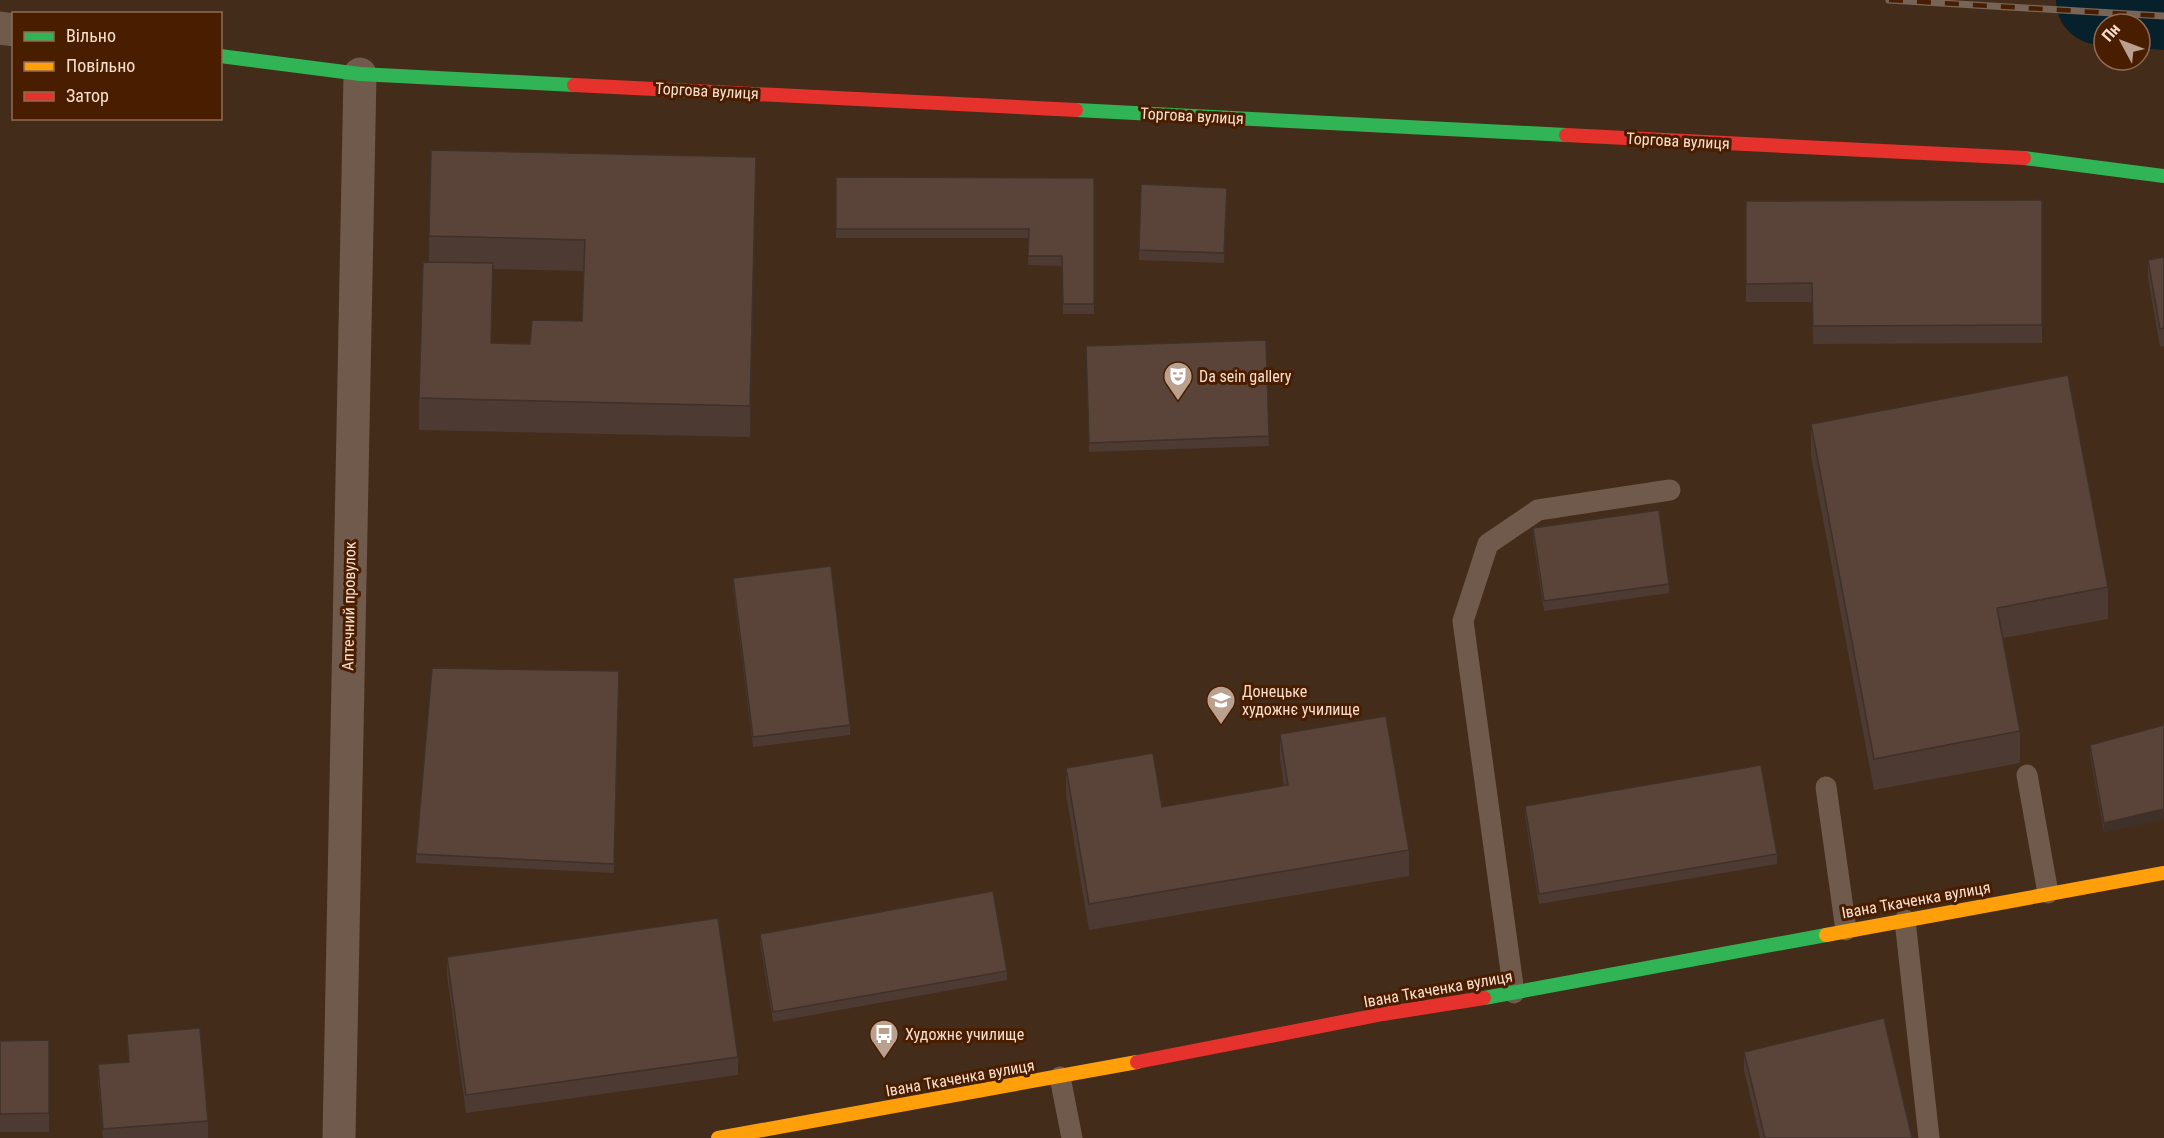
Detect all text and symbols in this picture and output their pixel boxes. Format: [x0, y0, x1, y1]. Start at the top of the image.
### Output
legend [12, 12, 222, 120]
north arrow [2092, 12, 2152, 72]
text: Пн [2098, 20, 2124, 45]
text: Вільно [66, 25, 116, 46]
text: Повільно [66, 55, 135, 76]
street label: Торгова вулиця [655, 79, 759, 103]
text: Затор [66, 85, 109, 106]
street label: Торгова вулиця [1140, 104, 1244, 128]
street label: Торгова вулиця [1626, 129, 1730, 153]
theatre icon: Da sein gallery [1162, 360, 1194, 402]
place label: Da sein gallery [1199, 367, 1292, 386]
street label: Аптечний провулок [338, 541, 360, 671]
place label: Донецьке художнє училище [1242, 682, 1360, 719]
school or university icon: Донецьке художнє училище [1205, 684, 1237, 726]
street label: Івана Ткаченка вулиця [1840, 878, 1992, 922]
street label: Івана Ткаченка вулиця [1362, 967, 1514, 1011]
bus stop icon: Художнє училище [868, 1018, 900, 1060]
place label: Художнє училище [905, 1025, 1024, 1044]
street label: Івана Ткаченка вулиця [884, 1056, 1036, 1100]

